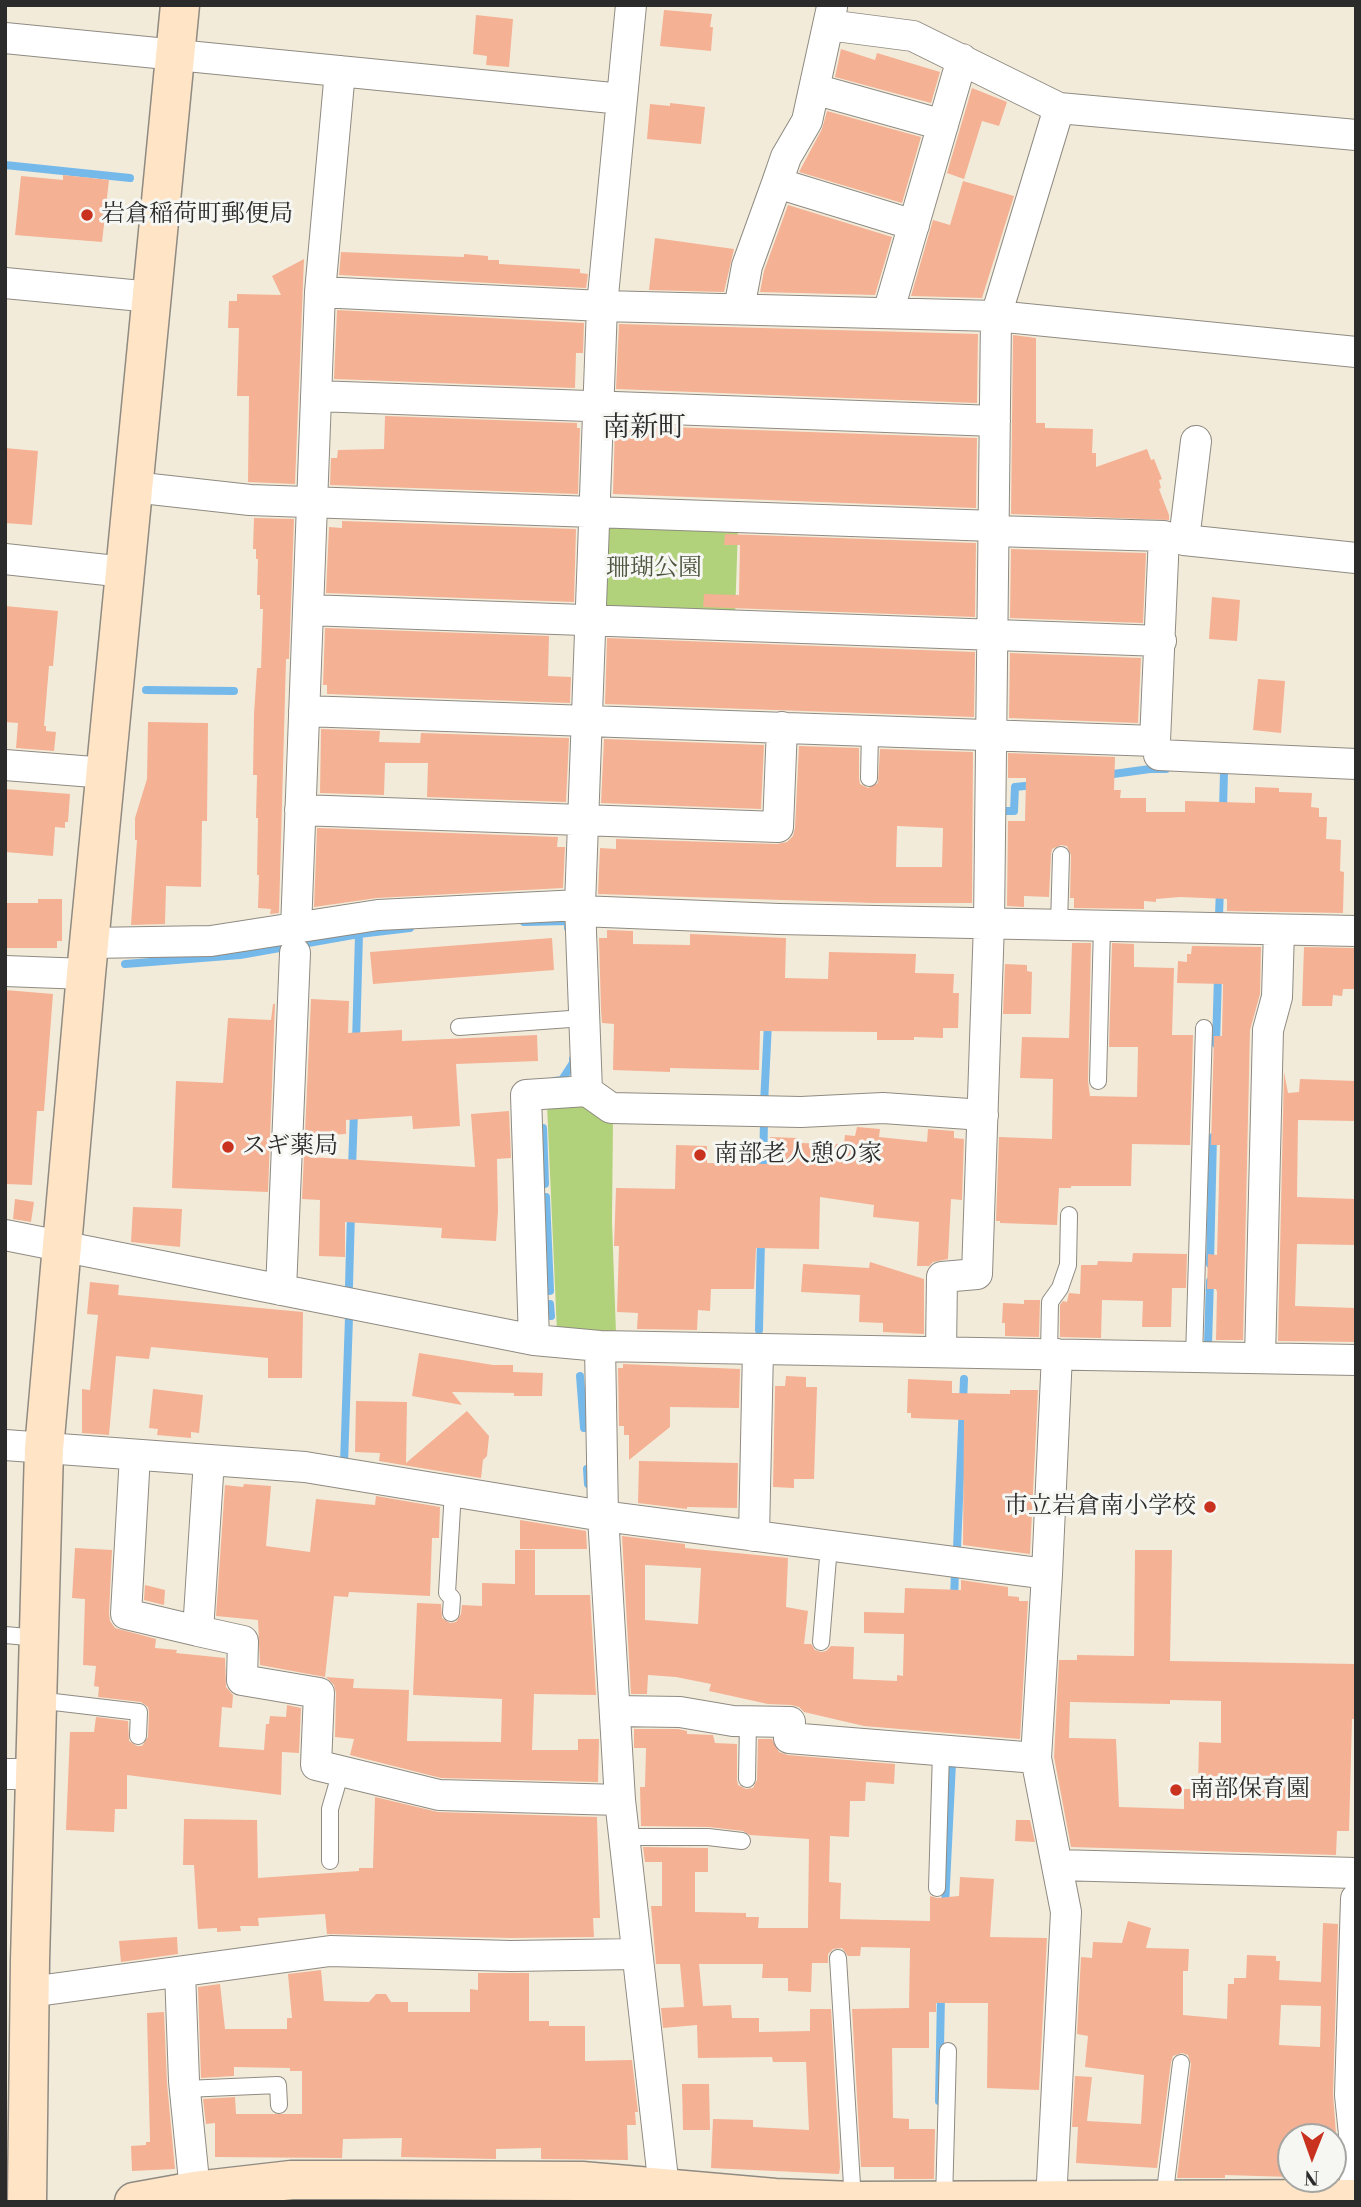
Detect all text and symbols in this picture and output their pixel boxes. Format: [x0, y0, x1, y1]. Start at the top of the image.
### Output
place label: 岩倉稲荷町郵便局 [101, 201, 293, 229]
marker: 岩倉稲荷町郵便局 [79, 207, 95, 223]
district label: 南新町 [602, 412, 686, 446]
park label: 珊瑚公園 [606, 555, 702, 583]
place label: スギ薬局 [242, 1133, 338, 1161]
marker: スギ薬局 [220, 1139, 236, 1155]
place label: 南部老人憩の家 [714, 1141, 882, 1169]
marker: 南部老人憩の家 [692, 1147, 708, 1163]
place label: 市立岩倉南小学校 [1004, 1493, 1196, 1521]
marker: 市立岩倉南小学校 [1202, 1499, 1218, 1515]
place label: 南部保育園 [1190, 1776, 1310, 1804]
marker: 南部保育園 [1168, 1782, 1184, 1798]
north arrow [1277, 2123, 1347, 2193]
text: N [1304, 2165, 1319, 2189]

